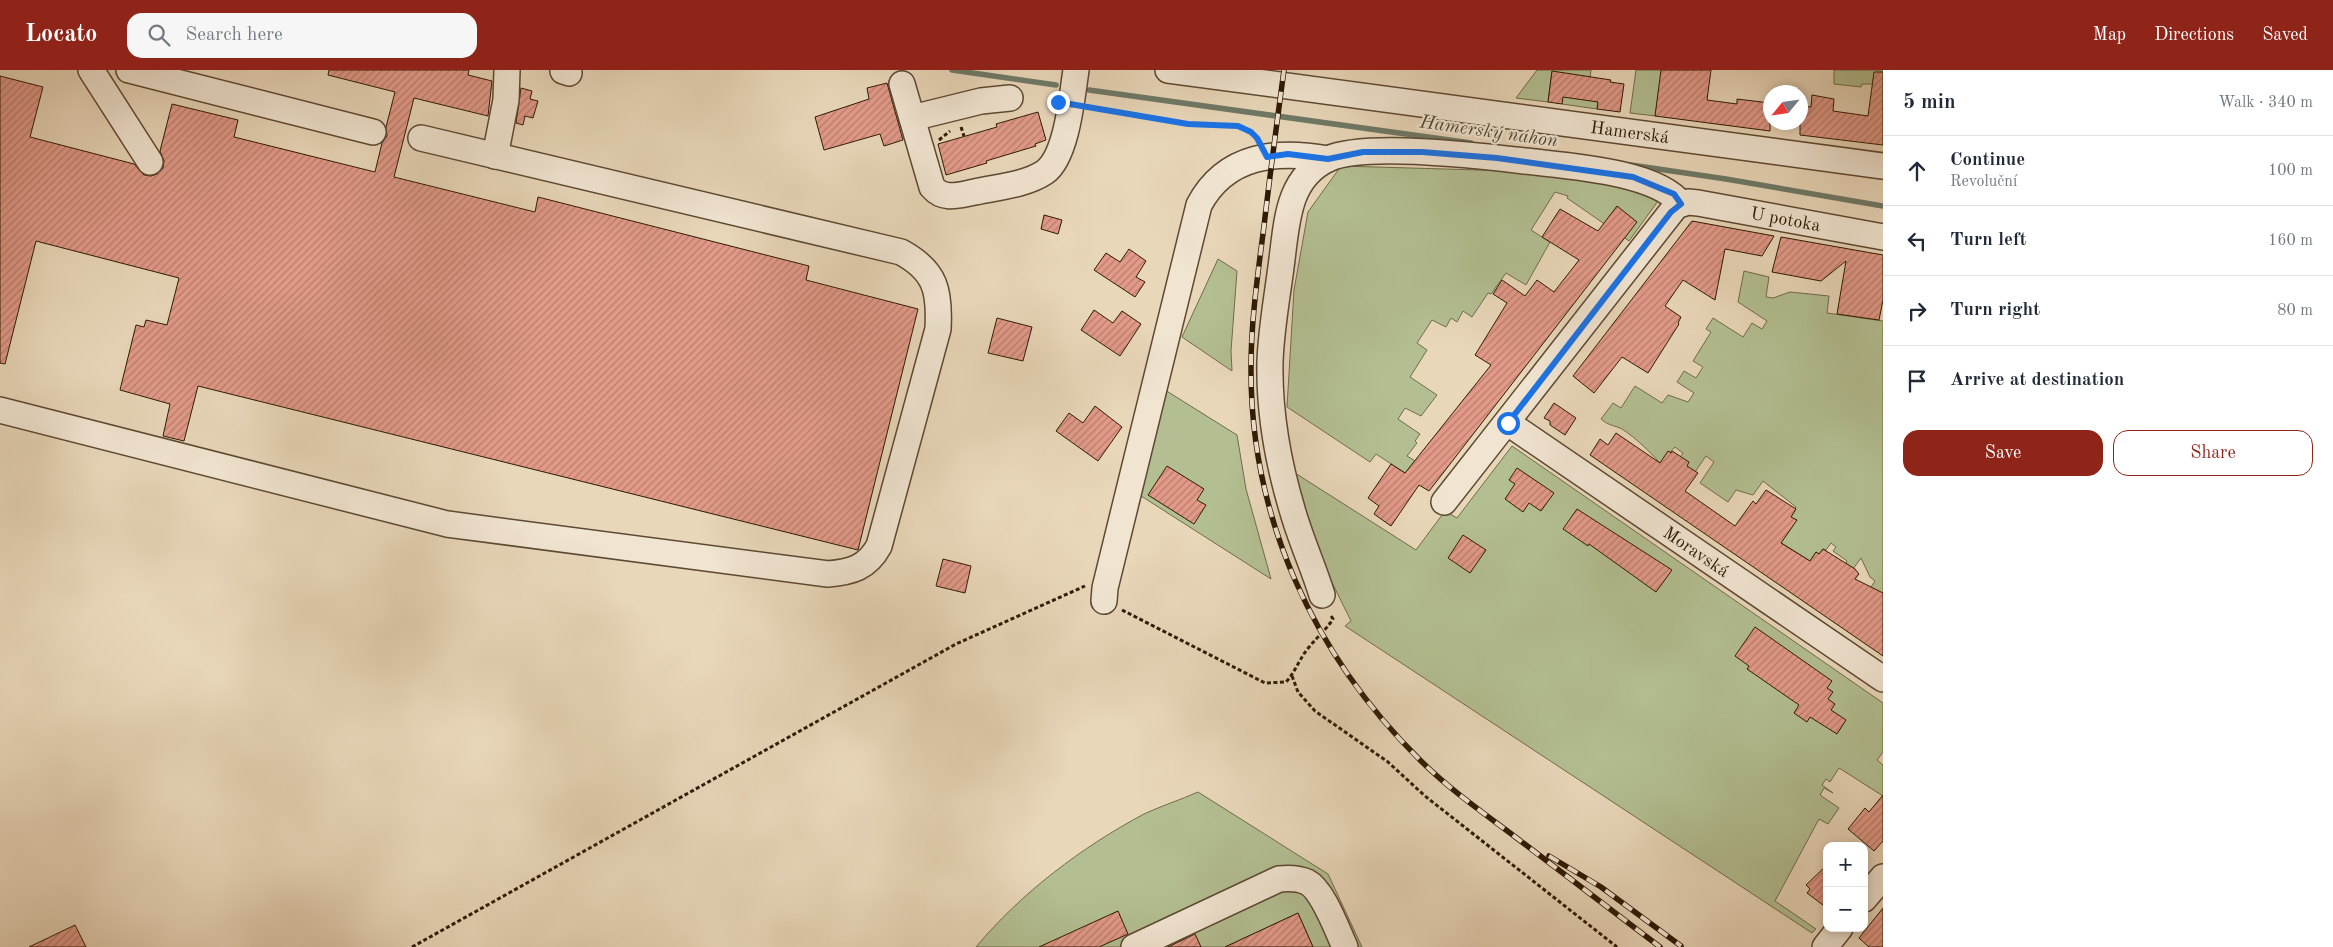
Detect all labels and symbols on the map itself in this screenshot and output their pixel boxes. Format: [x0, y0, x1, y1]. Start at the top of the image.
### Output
north arrow [1763, 85, 1808, 130]
route end [1047, 91, 1070, 114]
water label: Hamerský náhon [1417, 113, 1559, 152]
street label: Hamerská [1589, 119, 1670, 147]
street label: U potoka [1749, 205, 1822, 235]
route start [1497, 412, 1520, 435]
street label: Moravská [1660, 524, 1732, 581]

